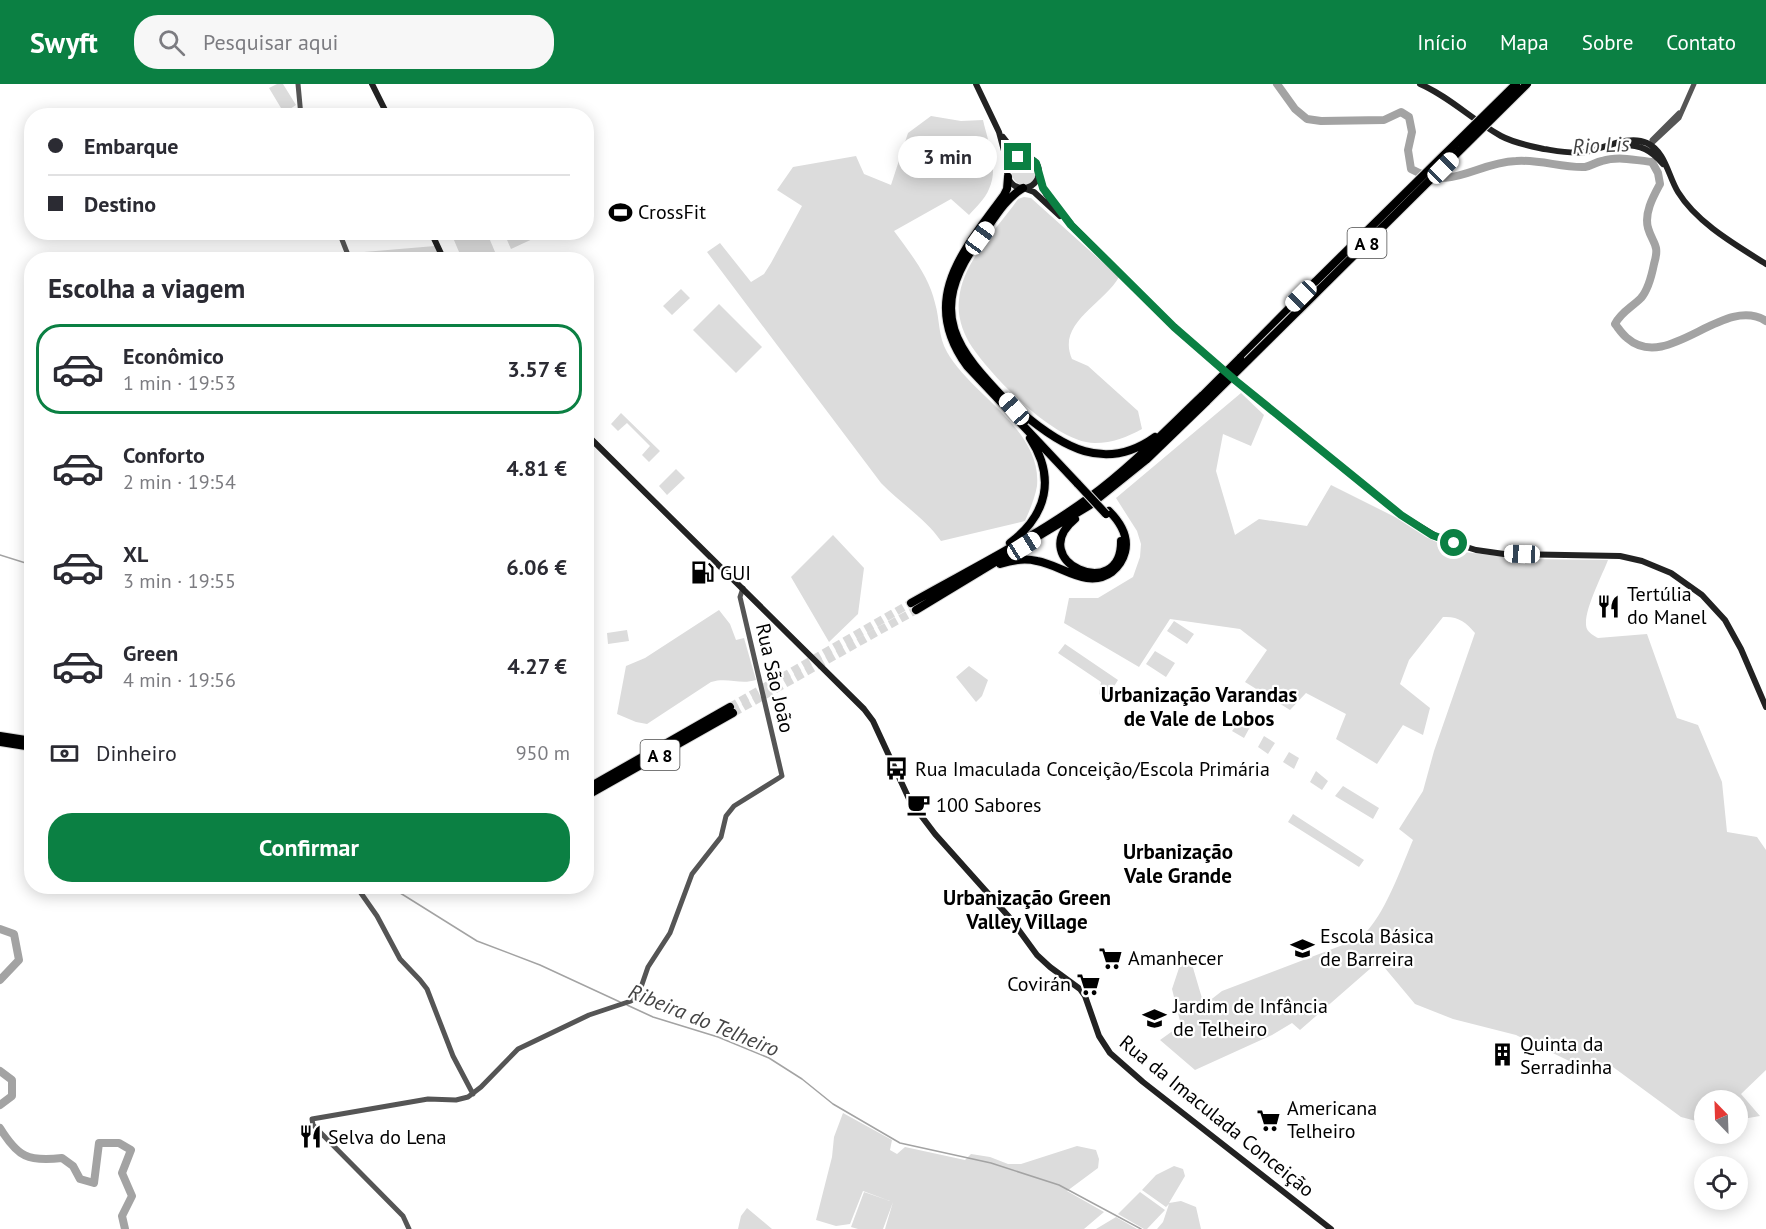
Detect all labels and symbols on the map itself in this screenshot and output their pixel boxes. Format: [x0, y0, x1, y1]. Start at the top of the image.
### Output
water label: Rio Lis [1572, 130, 1631, 160]
callout: 3 min [898, 136, 997, 178]
route end [1004, 143, 1031, 170]
car [1424, 149, 1462, 187]
sports icon: CrossFit [607, 199, 633, 225]
place label: CrossFit [638, 199, 706, 225]
car [962, 218, 998, 258]
road number: A 8 [1348, 228, 1386, 258]
car [1282, 277, 1320, 315]
car [995, 390, 1033, 428]
car [1004, 529, 1044, 563]
route start [1440, 529, 1467, 556]
car [1504, 544, 1540, 564]
fuel station icon: GUI [689, 560, 715, 586]
place label: GUI [720, 560, 751, 586]
place label: Tertúlia do Manel [1627, 581, 1707, 630]
restaurant icon: Tertúlia do Manel [1596, 593, 1622, 619]
street label: Rua São João [750, 621, 800, 735]
district label: Urbanização Varandas de Vale de Lobos [1101, 681, 1297, 732]
road number: A 8 [640, 740, 680, 770]
bus stop icon: Rua Imaculada Conceição/Escola Primária [884, 756, 910, 782]
place label: Rua Imaculada Conceição/Escola Primária [915, 756, 1270, 782]
cafe icon: 100 Sabores [905, 792, 931, 818]
place label: 100 Sabores [936, 792, 1041, 818]
district label: Urbanização Vale Grande [1123, 838, 1233, 889]
district label: Urbanização Green Valley Village [943, 884, 1111, 935]
place label: Escola Básica de Barreira [1320, 923, 1434, 972]
school or university icon: Escola Básica de Barreira [1289, 935, 1315, 961]
supermarket icon: Amanhecer [1097, 945, 1123, 971]
place label: Amanhecer [1128, 945, 1223, 971]
place label: Covirán [1007, 971, 1071, 997]
supermarket icon: Covirán [1076, 971, 1102, 997]
water label: Ribeira do Telheiro [625, 978, 783, 1062]
place label: Jardim de Infância de Telheiro [1172, 993, 1328, 1042]
school or university icon: Jardim de Infância de Telheiro [1142, 1005, 1168, 1031]
street label: Rua da Imaculada Conceição [1114, 1029, 1320, 1203]
place label: Quinta da Serradinha [1520, 1031, 1612, 1080]
building icon: Quinta da Serradinha [1489, 1042, 1515, 1068]
north arrow [1694, 1090, 1748, 1144]
place label: Americana Telheiro [1287, 1095, 1377, 1144]
supermarket icon: Americana Telheiro [1256, 1107, 1282, 1133]
restaurant icon: Selva do Lena [297, 1124, 323, 1150]
place label: Selva do Lena [328, 1124, 447, 1150]

